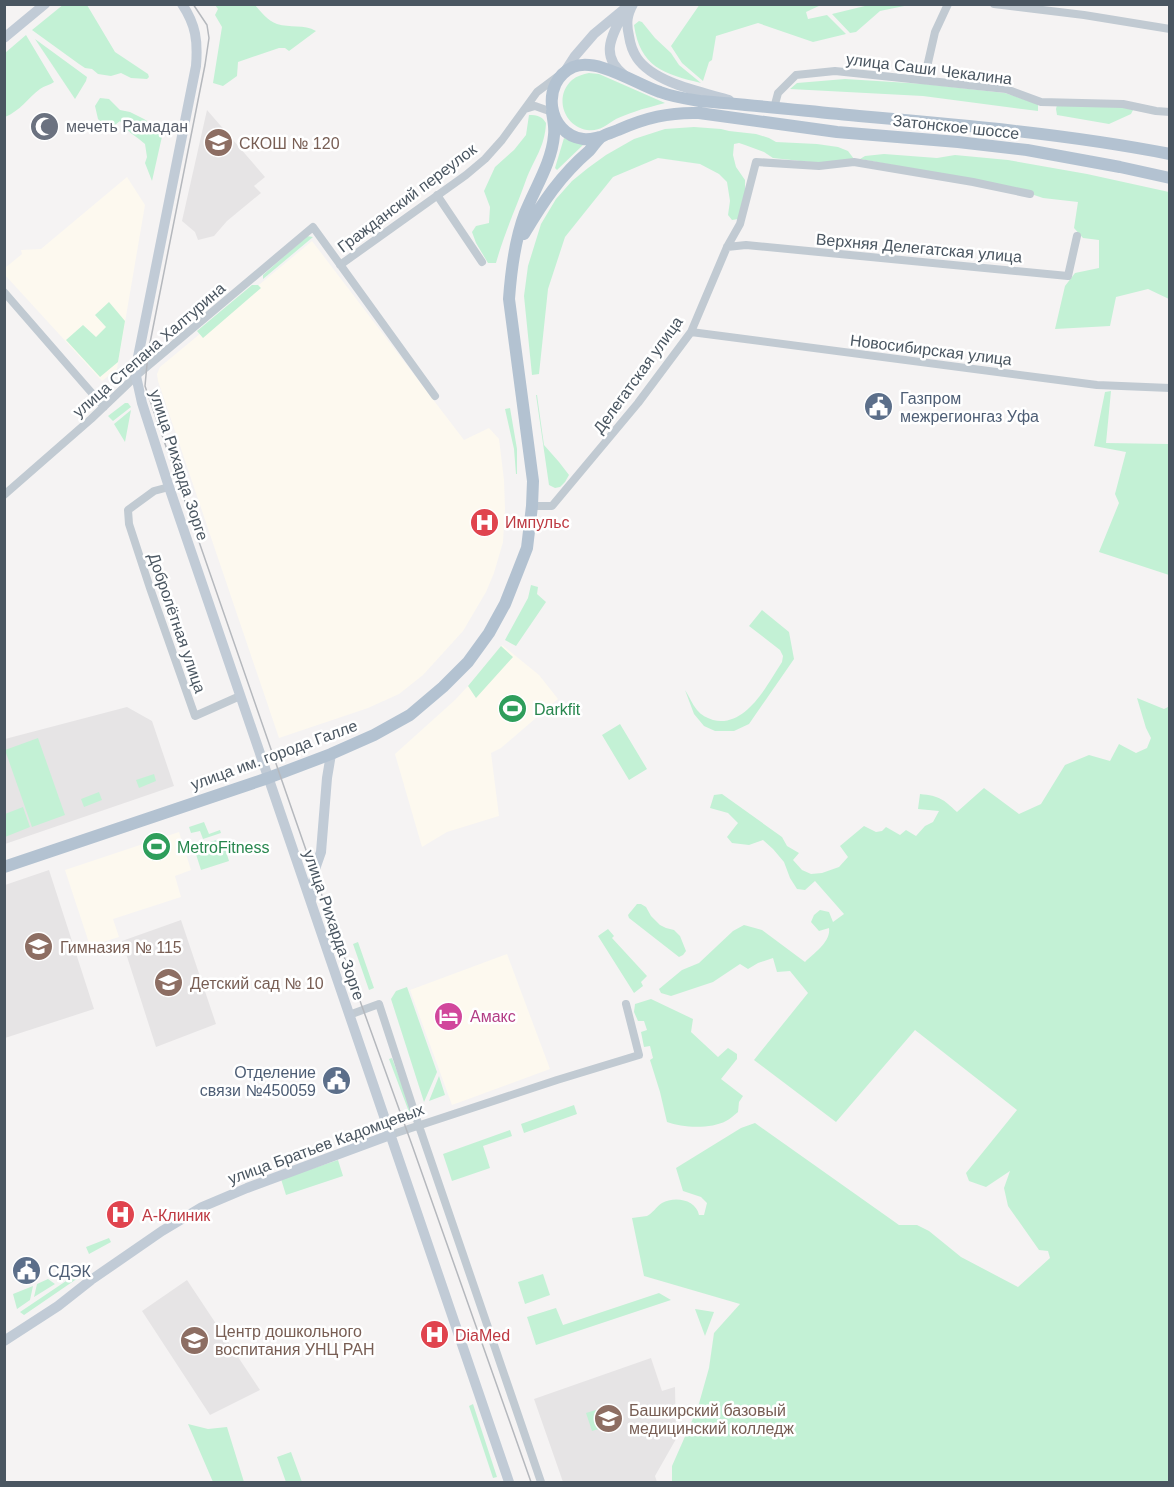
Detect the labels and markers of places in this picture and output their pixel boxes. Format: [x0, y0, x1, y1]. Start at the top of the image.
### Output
mosque icon: мечеть Рамадан [29, 110, 61, 142]
place label: мечеть Рамадан [66, 118, 188, 135]
school or university icon: СКОШ № 120 [202, 127, 234, 159]
place label: СКОШ № 120 [239, 135, 340, 152]
place label: Газпром межрегионгаз Уфа [900, 390, 1039, 425]
public building icon: Газпром межрегионгаз Уфа [863, 391, 895, 423]
hospital icon: Импульс [468, 506, 500, 538]
place label: Импульс [505, 514, 569, 531]
sports icon: Darkfit [497, 693, 529, 725]
place label: Darkfit [534, 701, 581, 718]
sports icon: MetroFitness [140, 831, 172, 863]
place label: MetroFitness [177, 839, 269, 856]
school or university icon: Гимназия № 115 [23, 931, 55, 963]
place label: Гимназия № 115 [60, 939, 182, 956]
school or university icon: Детский сад № 10 [153, 967, 185, 999]
place label: Детский сад № 10 [190, 975, 324, 992]
hotel icon: Амакс [433, 1000, 465, 1032]
place label: Амакс [470, 1008, 516, 1025]
place label: Отделение связи №450059 [200, 1064, 316, 1099]
public building icon: Отделение связи №450059 [321, 1065, 353, 1097]
hospital icon: А-Клиник [105, 1199, 137, 1231]
place label: А-Клиник [142, 1207, 211, 1224]
public building icon: СДЭК [11, 1255, 43, 1287]
place label: СДЭК [48, 1263, 92, 1280]
hospital icon: DiaMed [418, 1319, 450, 1351]
place label: Центр дошкольного воспитания УНЦ РАН [215, 1323, 375, 1358]
school or university icon: Центр дошкольного воспитания УНЦ РАН [178, 1324, 210, 1356]
place label: DiaMed [455, 1327, 510, 1344]
place label: Башкирский базовый медицинский колледж [629, 1402, 794, 1437]
school or university icon: Башкирский базовый медицинский колледж [592, 1403, 624, 1435]

